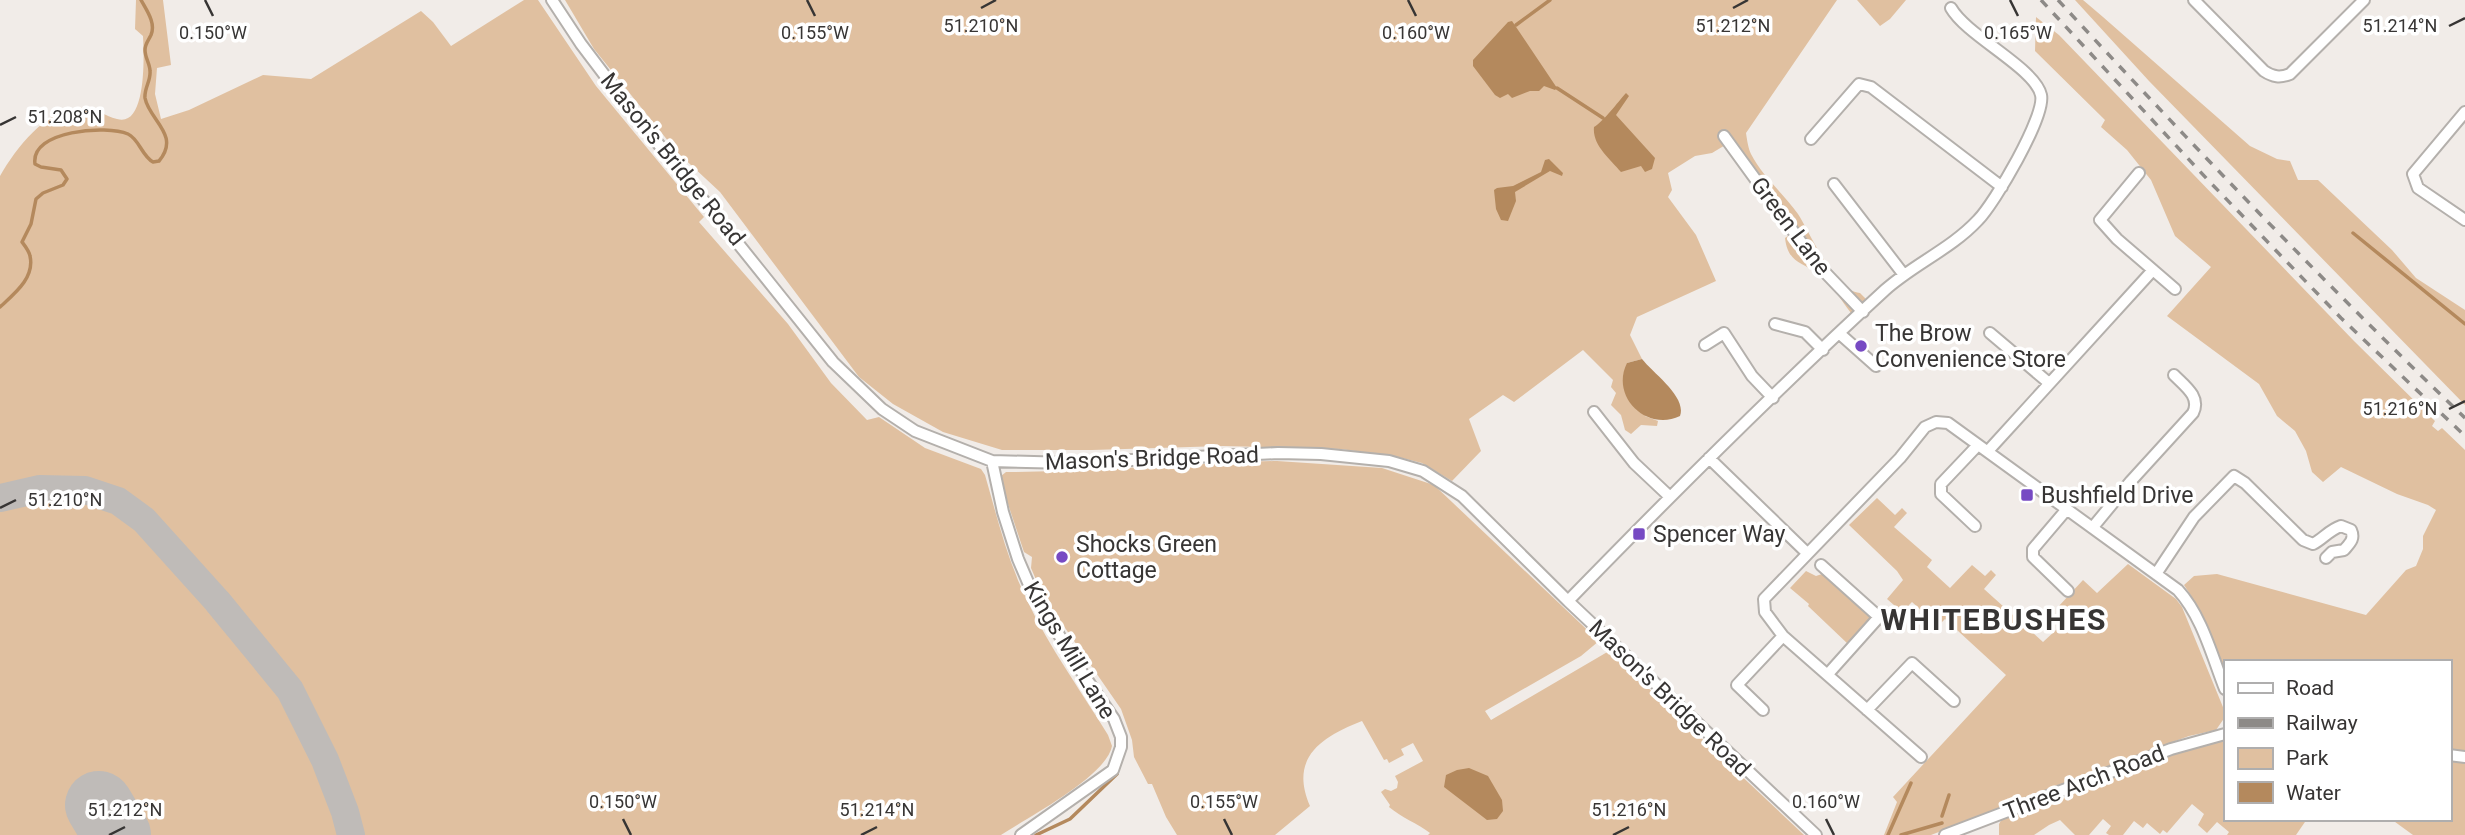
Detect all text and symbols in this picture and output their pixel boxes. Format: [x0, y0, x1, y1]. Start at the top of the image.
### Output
text: 51.210°N [944, 15, 1018, 36]
text: 51.212°N [1696, 15, 1770, 36]
text: 51.214°N [2363, 15, 2437, 36]
text: 0.150°W [179, 22, 247, 43]
text: 0.155°W [781, 22, 849, 43]
text: 0.160°W [1382, 22, 1450, 43]
text: 0.165°W [1984, 22, 2052, 43]
street label: Mason's Bridge Road [595, 68, 750, 251]
text: 51.208°N [28, 106, 102, 127]
street label: Green Lane [1745, 172, 1836, 281]
place label: The Brow Convenience Store [1875, 320, 2066, 373]
marker: The Brow Convenience Store [1853, 338, 1869, 354]
text: 51.216°N [2363, 398, 2437, 419]
street label: Mason's Bridge Road [1045, 441, 1259, 476]
place label: Bushfield Drive [2041, 482, 2193, 509]
marker: Bushfield Drive [2019, 487, 2035, 503]
text: 51.210°N [28, 489, 102, 510]
place label: Spencer Way [1653, 521, 1786, 548]
marker: Spencer Way [1631, 526, 1647, 542]
place label: Shocks Green Cottage [1076, 531, 1217, 584]
marker: Shocks Green Cottage [1054, 549, 1070, 565]
street label: Kings Mill Lane [1018, 577, 1121, 724]
district label: WHITEBUSHES [1880, 602, 2108, 637]
street label: Mason's Bridge Road [1583, 614, 1756, 782]
legend [2224, 660, 2451, 821]
text: Road [2286, 676, 2334, 700]
text: Railway [2286, 711, 2358, 735]
street label: Three Arch Road [2000, 739, 2168, 826]
text: Park [2286, 746, 2329, 770]
text: Water [2286, 781, 2341, 805]
text: 0.150°W [589, 791, 657, 812]
text: 0.155°W [1190, 791, 1258, 812]
text: 0.160°W [1792, 791, 1860, 812]
text: 51.212°N [88, 799, 162, 820]
text: 51.214°N [840, 799, 914, 820]
text: 51.216°N [1592, 799, 1666, 820]

